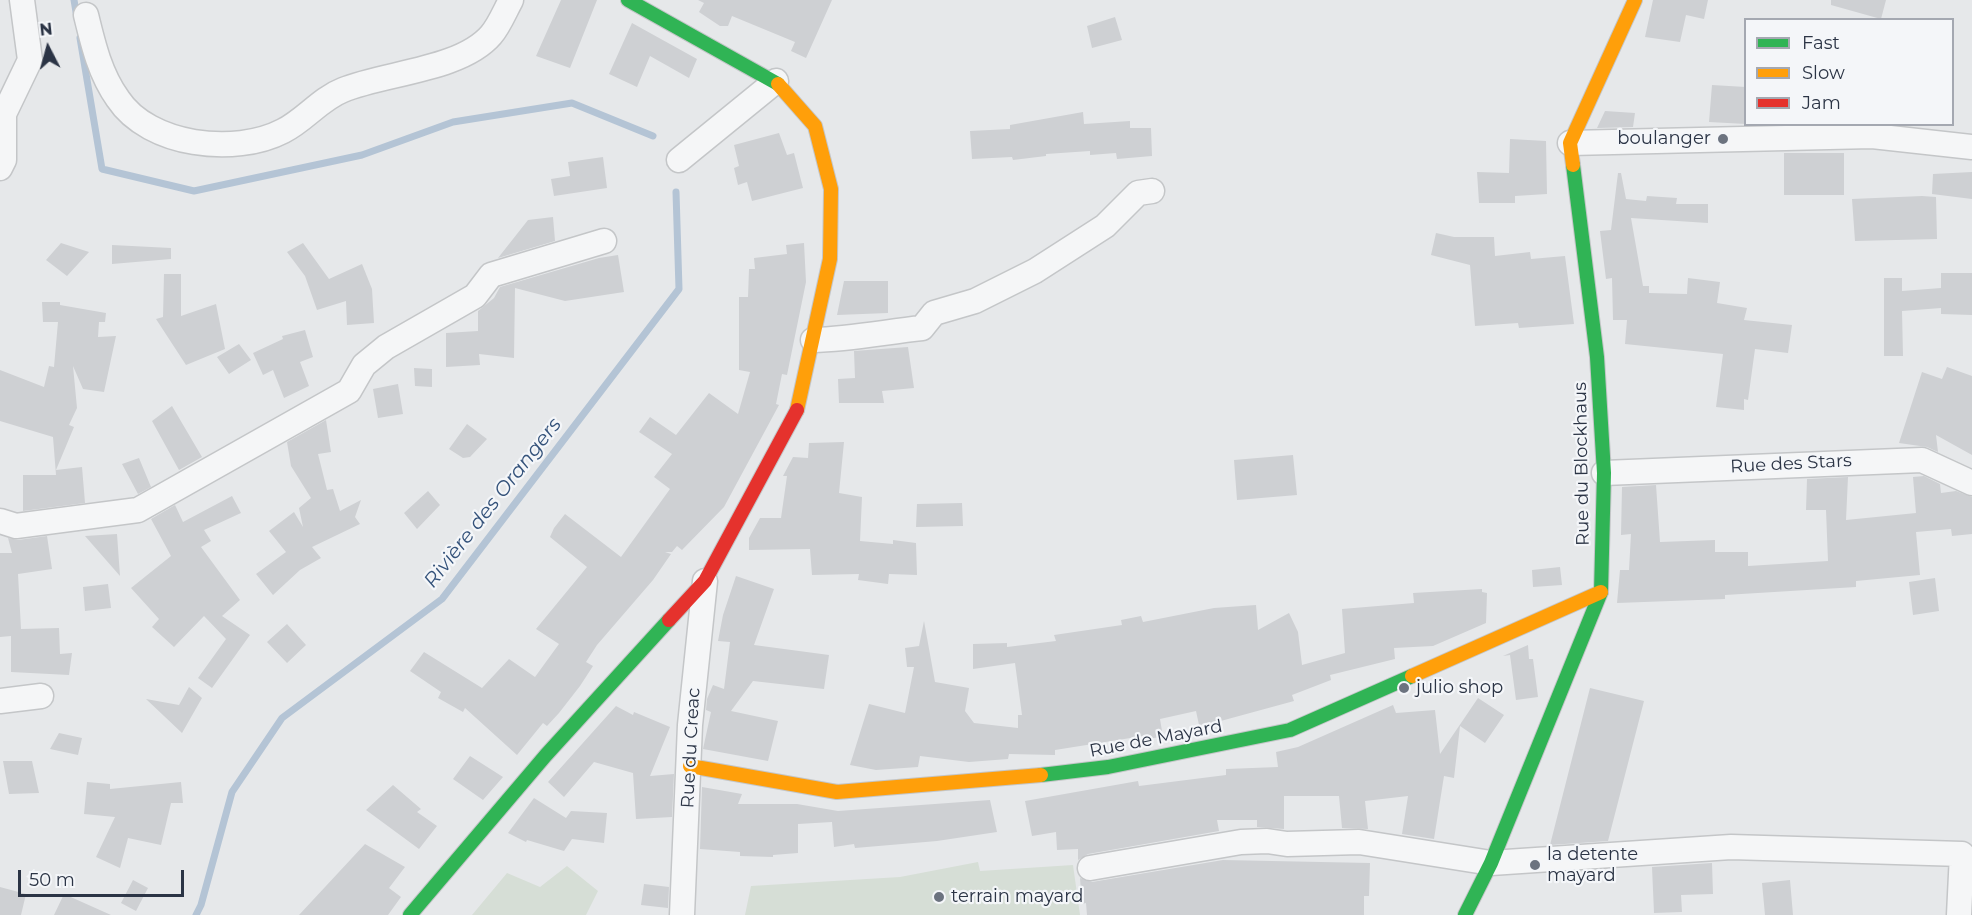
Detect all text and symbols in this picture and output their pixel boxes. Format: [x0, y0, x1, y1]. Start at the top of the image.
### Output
north arrow [18, 18, 78, 78]
legend [1744, 18, 1954, 126]
text: N [39, 19, 53, 40]
text: Fast [1802, 32, 1840, 54]
text: Slow [1802, 62, 1845, 84]
text: Jam [1802, 92, 1841, 114]
place label: boulanger [1617, 128, 1711, 150]
marker: boulanger [1716, 132, 1730, 146]
street label: Rue du Blockhaus [1570, 382, 1594, 546]
water label: Rivière des Orangers [419, 413, 567, 593]
street label: Rue des Stars [1730, 450, 1852, 478]
place label: julio shop [1416, 677, 1503, 699]
marker: julio shop [1397, 681, 1411, 695]
street label: Rue du Creac [677, 687, 705, 809]
street label: Rue de Mayard [1088, 716, 1224, 762]
place label: la detente mayard [1547, 844, 1638, 886]
scale bar [21, 858, 188, 896]
marker: la detente mayard [1528, 858, 1542, 872]
text: 50 m [29, 869, 75, 891]
place label: terrain mayard [951, 886, 1083, 908]
marker: terrain mayard [932, 890, 946, 904]

